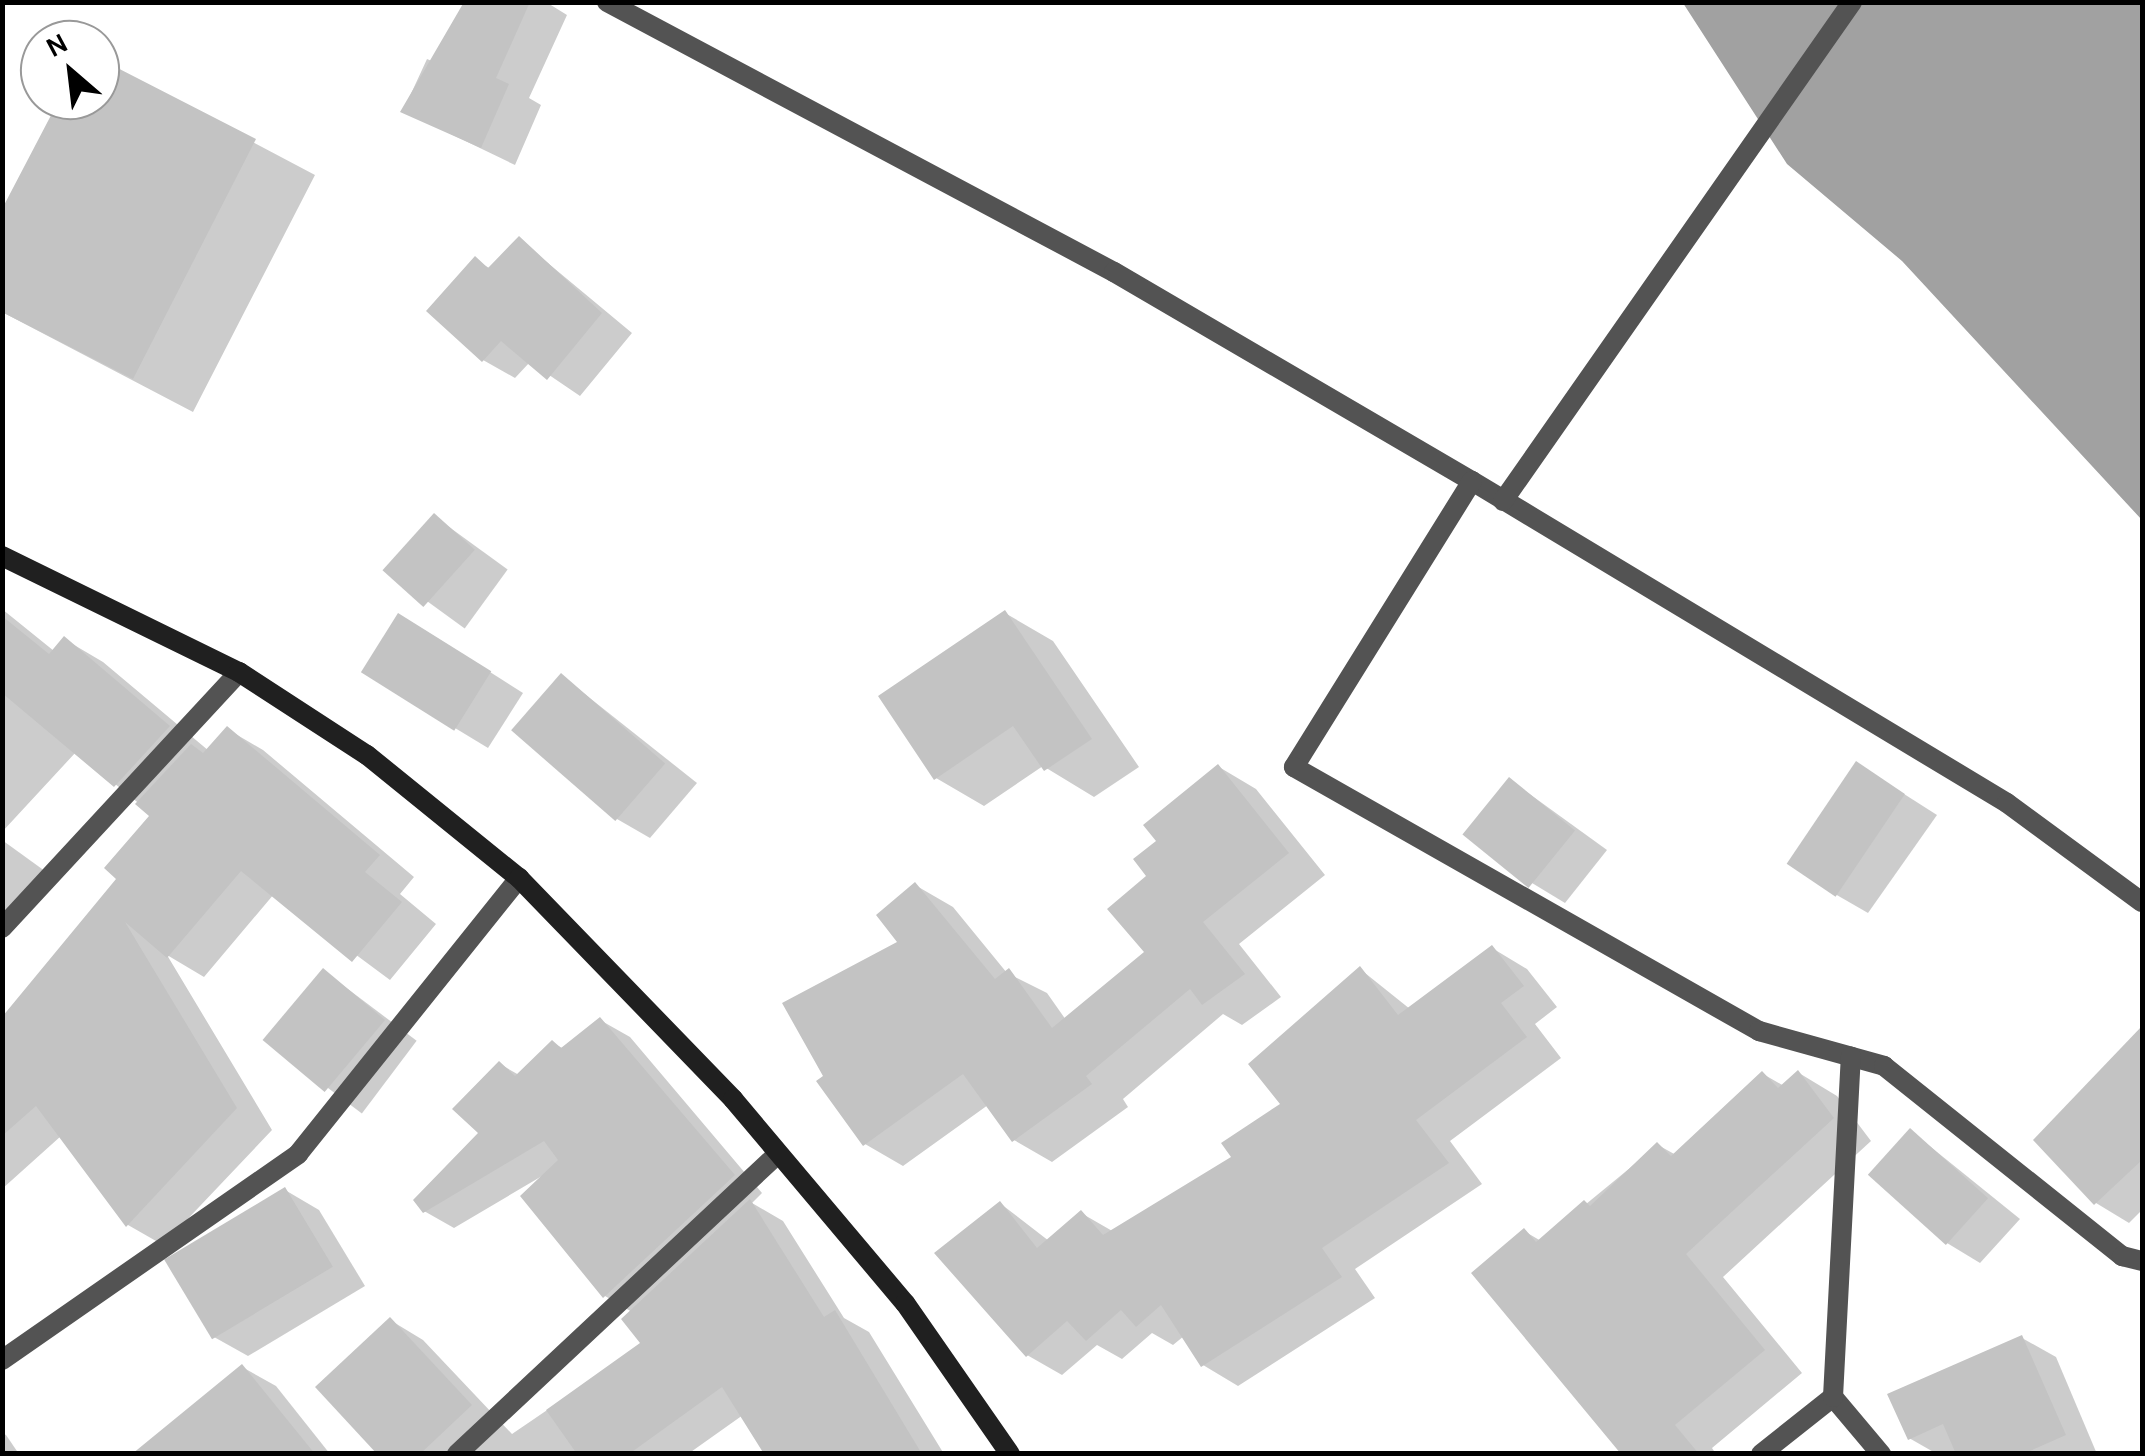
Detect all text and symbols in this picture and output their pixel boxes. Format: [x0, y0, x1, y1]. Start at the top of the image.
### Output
north arrow [20, 20, 120, 120]
text: N [40, 26, 73, 64]

